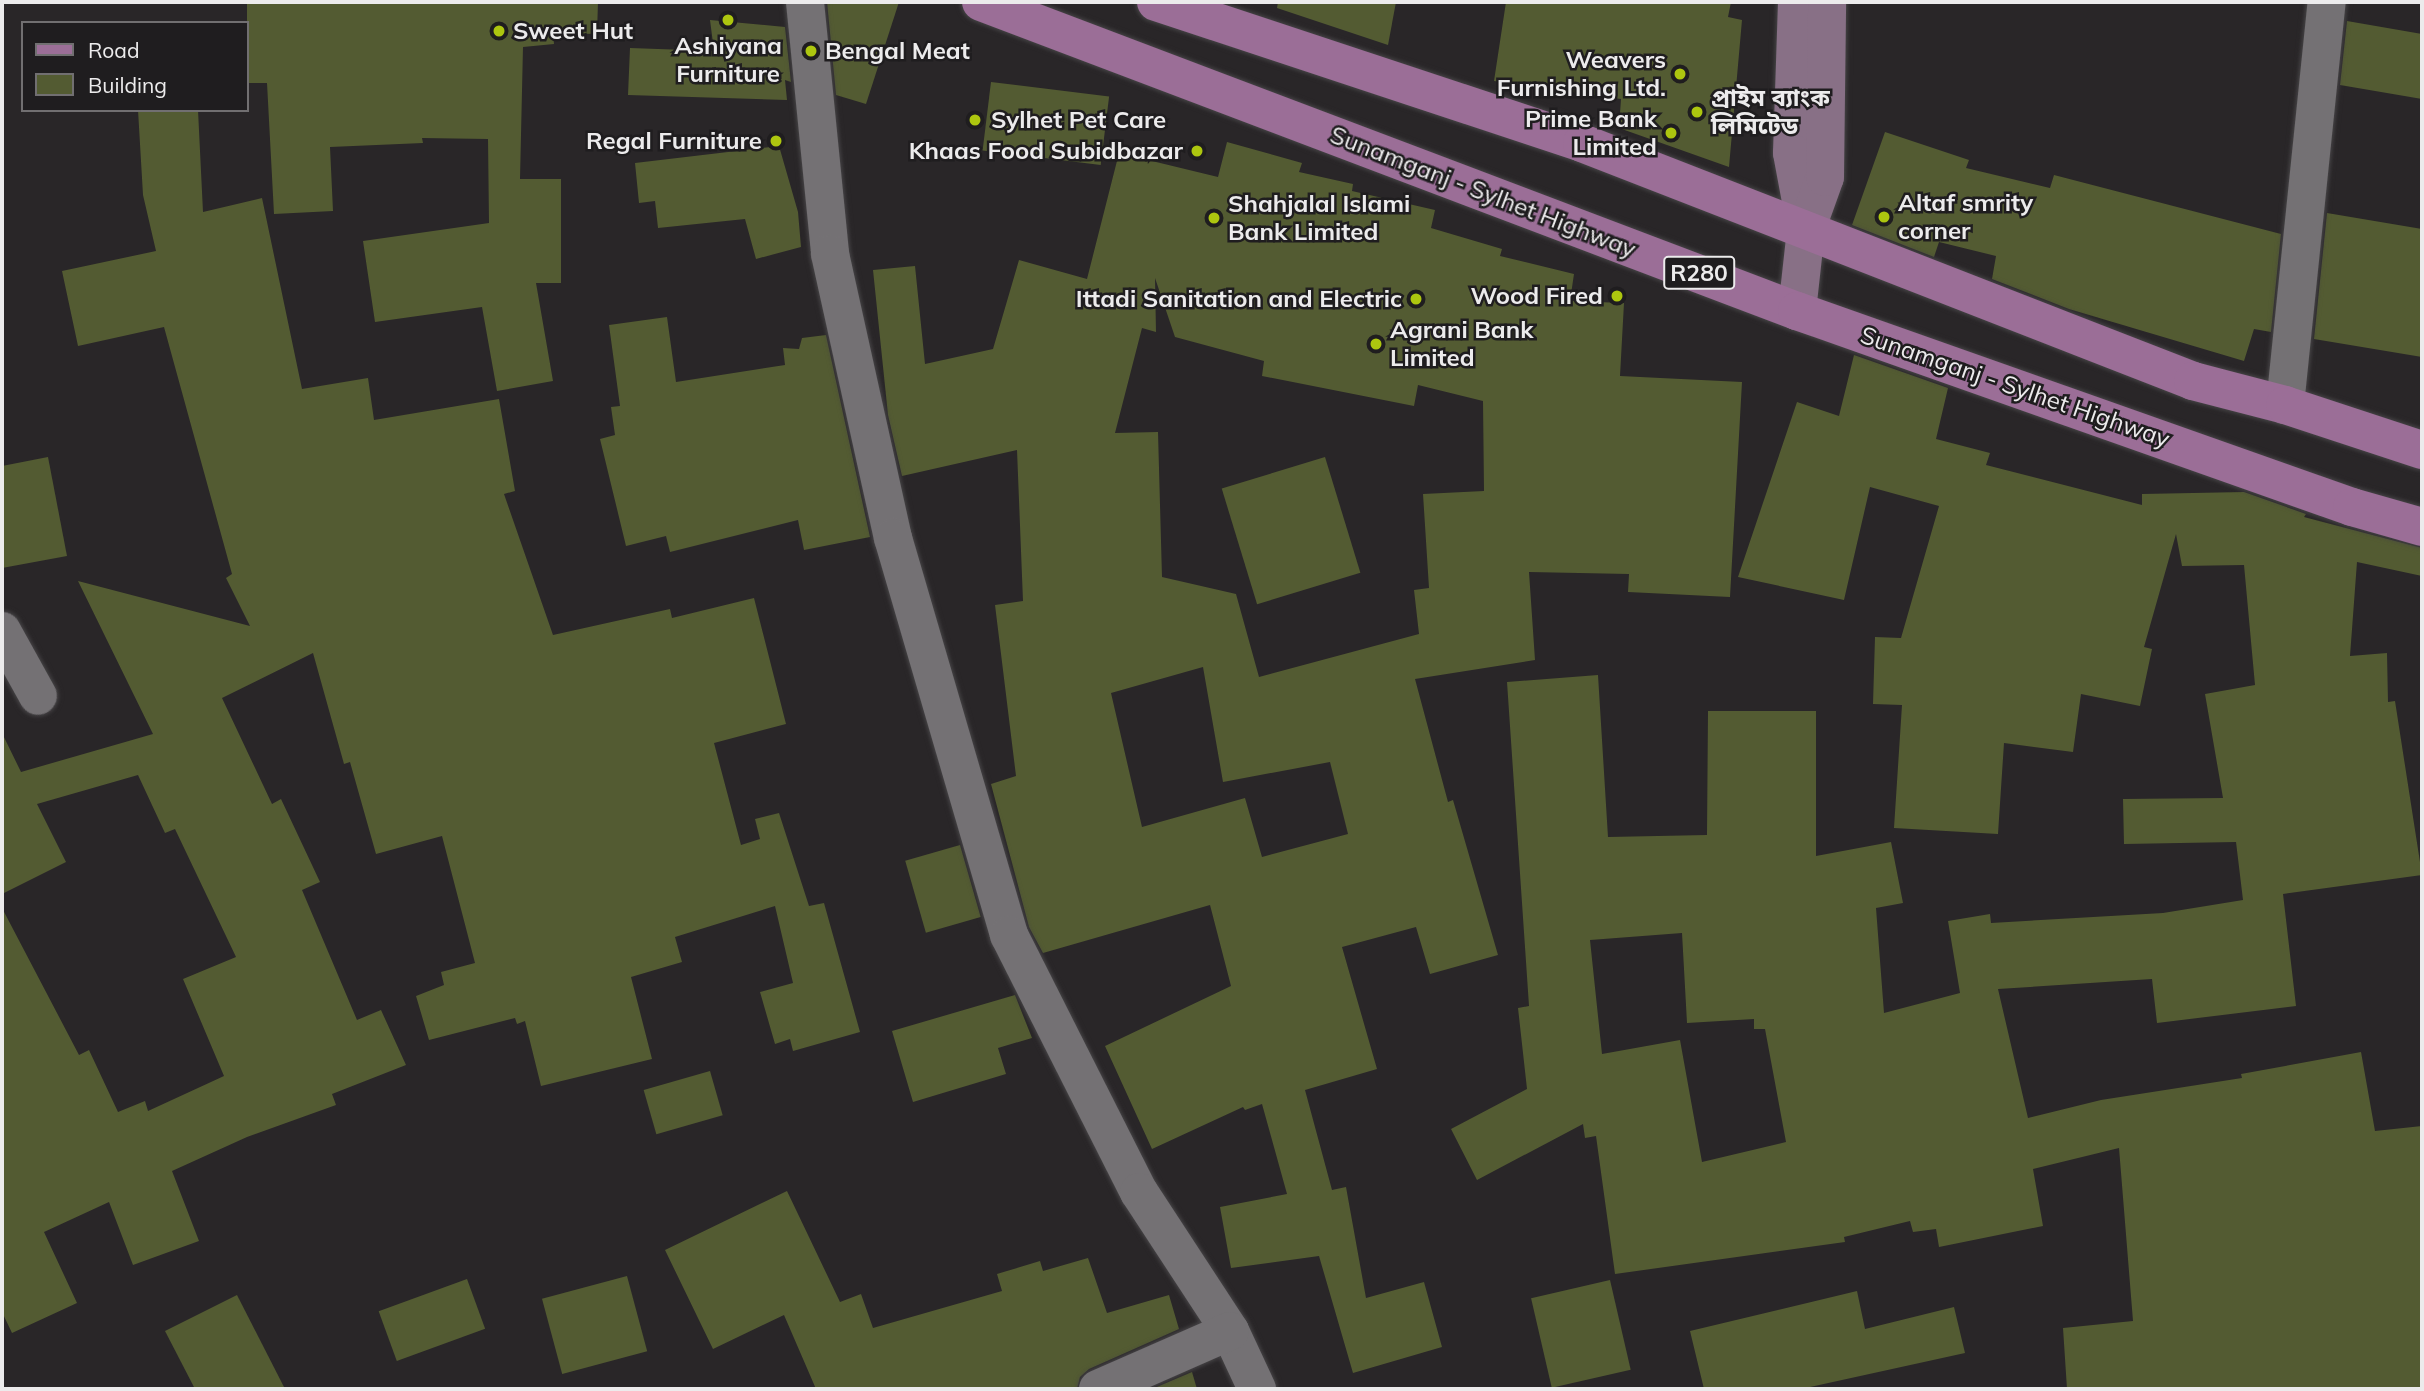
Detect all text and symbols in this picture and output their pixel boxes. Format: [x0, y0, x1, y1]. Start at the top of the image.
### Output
marker: Ashiyana Furniture [720, 12, 736, 28]
place label: Sweet Hut [513, 17, 633, 45]
legend [21, 21, 248, 112]
marker: Sweet Hut [491, 23, 507, 39]
place label: Ashiyana Furniture [674, 32, 782, 88]
text: Road [88, 37, 139, 63]
place label: Bengal Meat [825, 37, 970, 65]
marker: Bengal Meat [803, 43, 819, 59]
place label: Weavers Furnishing Ltd. [1497, 46, 1666, 102]
marker: Weavers Furnishing Ltd. [1672, 66, 1688, 82]
text: Building [88, 72, 167, 98]
place label: প্রাইম ব্যাংক লিমিটেড [1711, 84, 1830, 140]
marker: প্রাইম ব্যাংক লিমিটেড [1689, 104, 1705, 120]
place label: Prime Bank Limited [1525, 105, 1657, 161]
place label: Sylhet Pet Care [991, 106, 1166, 134]
marker: Sylhet Pet Care [965, 110, 985, 130]
street label: Sunamganj - Sylhet Highway [1326, 120, 1640, 264]
marker: Prime Bank Limited [1663, 125, 1679, 141]
place label: Regal Furniture [586, 127, 762, 155]
marker: Regal Furniture [768, 133, 784, 149]
place label: Khaas Food Subidbazar [909, 137, 1183, 165]
marker: Khaas Food Subidbazar [1189, 143, 1205, 159]
place label: Altaf smrity corner [1898, 189, 2033, 245]
place label: Shahjalal Islami Bank Limited [1228, 190, 1410, 246]
marker: Altaf smrity corner [1876, 209, 1892, 225]
marker: Shahjalal Islami Bank Limited [1206, 210, 1222, 226]
road number: R280 [1662, 254, 1736, 292]
place label: Wood Fired [1470, 282, 1603, 310]
place label: Ittadi Sanitation and Electric [1076, 285, 1402, 313]
marker: Wood Fired [1609, 288, 1625, 304]
marker: Ittadi Sanitation and Electric [1408, 291, 1424, 307]
place label: Agrani Bank Limited [1390, 316, 1533, 372]
street label: Sunamganj - Sylhet Highway [1857, 320, 2173, 454]
marker: Agrani Bank Limited [1368, 336, 1384, 352]

